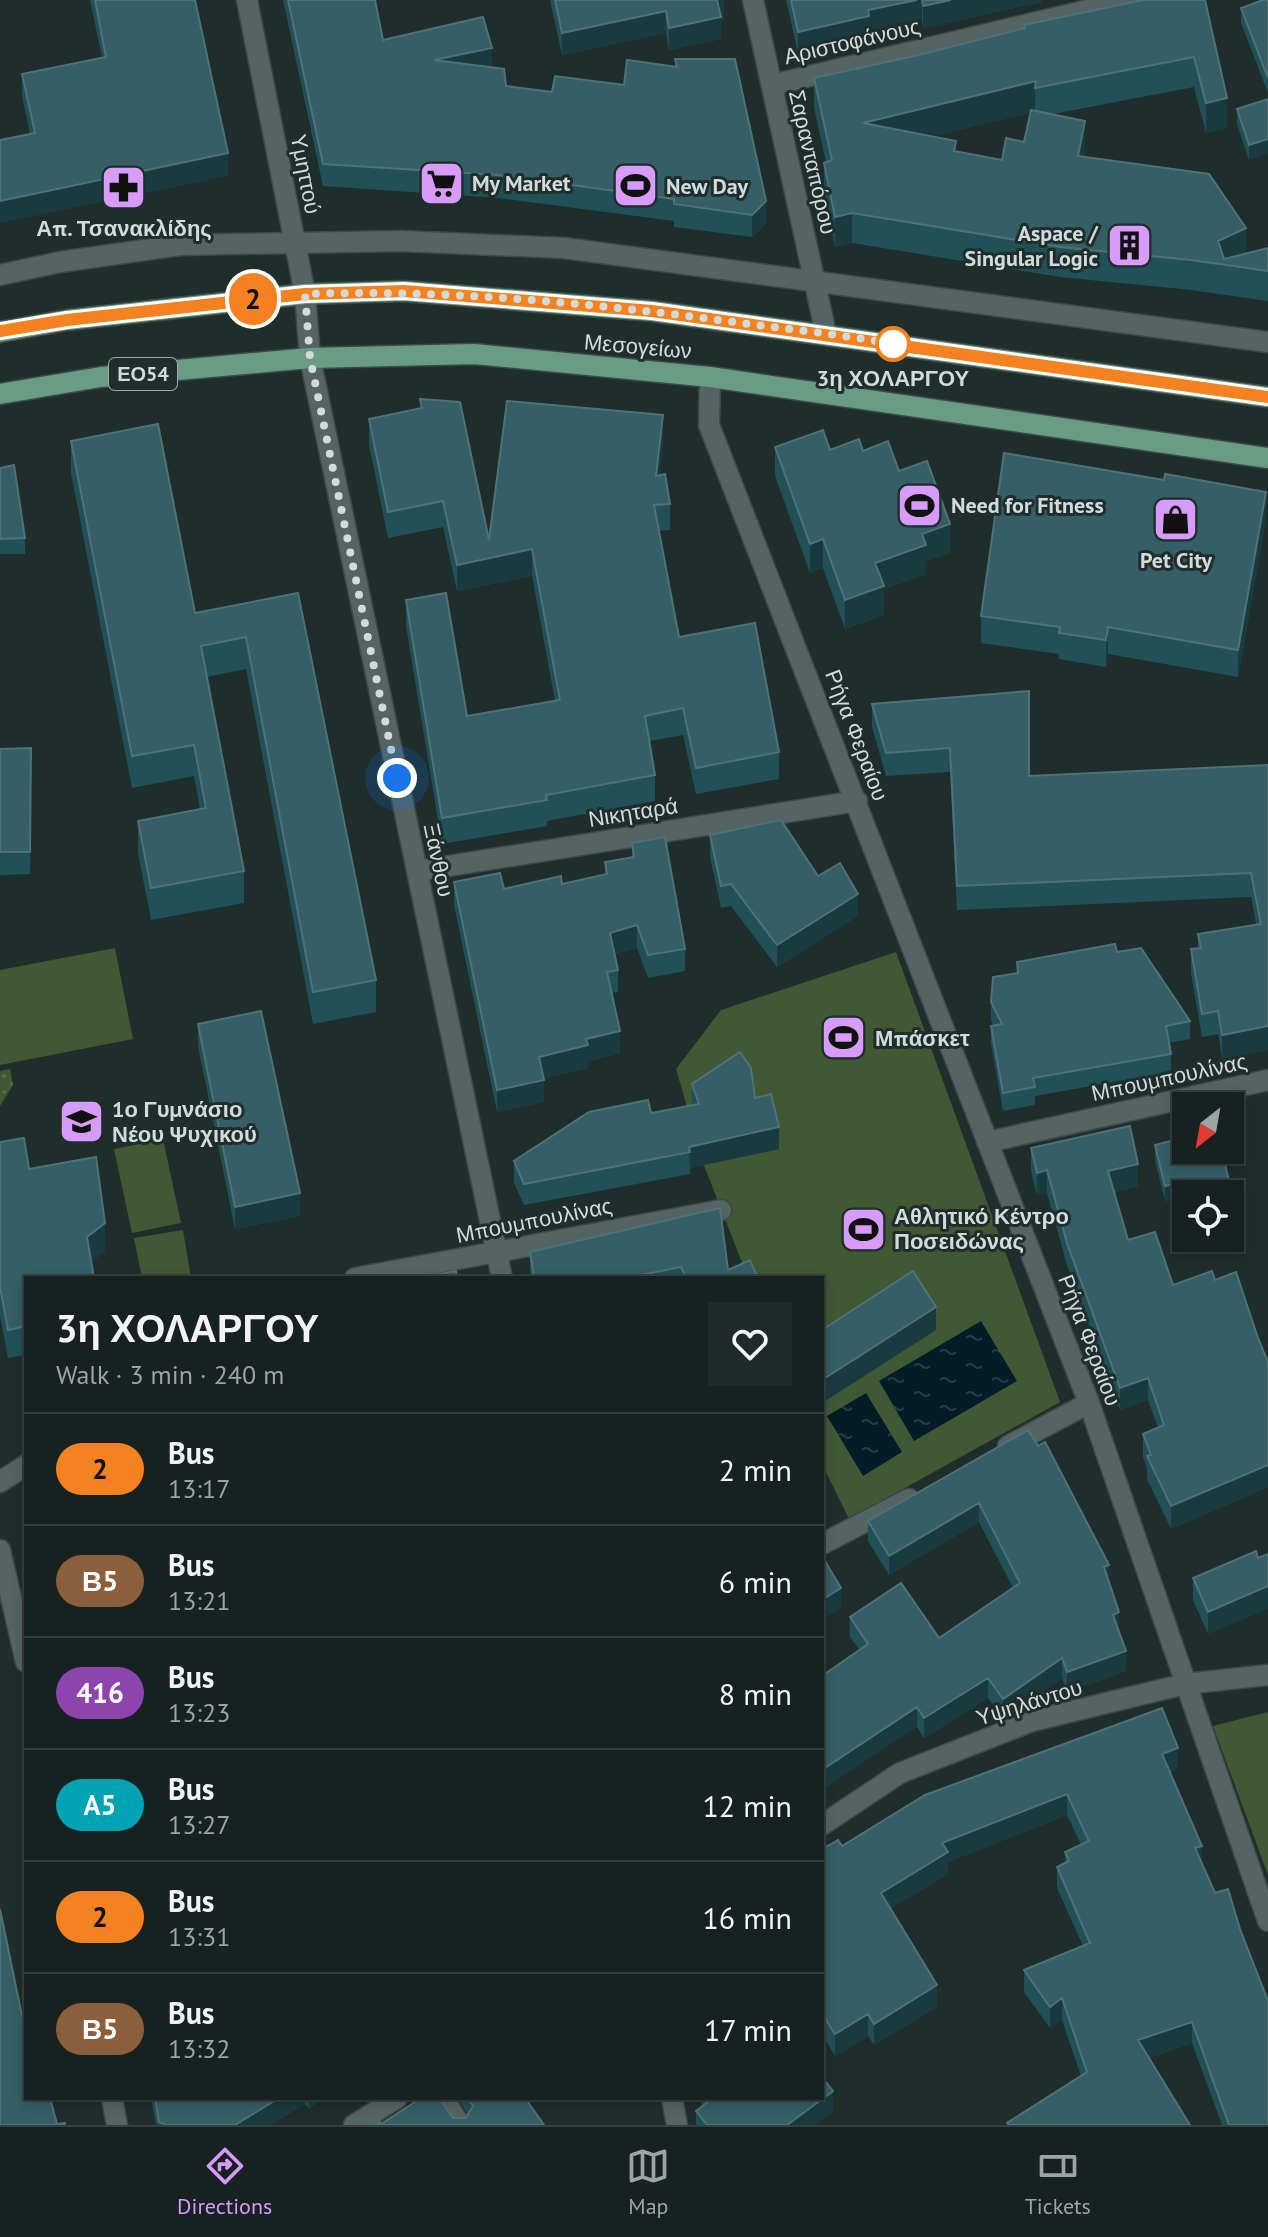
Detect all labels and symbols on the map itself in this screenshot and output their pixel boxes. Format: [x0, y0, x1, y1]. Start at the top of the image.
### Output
street label: Αριστοφάνους [781, 12, 923, 70]
street label: Σαρανταπόρου [783, 87, 843, 237]
street label: Υμηττού [285, 132, 327, 216]
supermarket icon: My Market [417, 159, 465, 207]
sports icon: New Day [611, 162, 659, 210]
pharmacy icon: Απ. Τσανακλίδης [100, 163, 148, 211]
place label: My Market [472, 169, 571, 197]
place label: New Day [666, 172, 749, 200]
place label: Απ. Τσανακλίδης [36, 214, 212, 242]
place label: Aspace / Singular Logic [965, 219, 1099, 272]
building icon: Aspace / Singular Logic [1105, 222, 1153, 270]
line badge: 2 [227, 273, 279, 325]
street label: Μεσογείων [583, 327, 693, 365]
marker: 3η ΧΟΛΑΡΓΟΥ [876, 327, 910, 361]
road number: ΕΟ54 [109, 358, 177, 390]
place label: 3η ΧΟΛΑΡΓΟΥ [817, 364, 969, 392]
sports icon: Need for Fitness [896, 481, 944, 529]
place label: Need for Fitness [951, 491, 1104, 519]
shop icon: Pet City [1152, 495, 1200, 543]
place label: Pet City [1140, 546, 1212, 574]
street label: Ρήγα Φεραίου [819, 665, 895, 805]
your location [377, 758, 417, 798]
street label: Νικηταρά [586, 791, 680, 833]
street label: Ξάνθου [418, 821, 460, 899]
sports icon: Μπάσκετ [820, 1014, 868, 1062]
place label: Μπάσκετ [875, 1024, 970, 1052]
street label: Μπουμπουλίνας [1089, 1047, 1249, 1107]
north arrow [1172, 1092, 1244, 1164]
place label: 1ο Γυμνάσιο Νέου Ψυχικού [112, 1095, 257, 1148]
school or university icon: 1ο Γυμνάσιο Νέου Ψυχικού [57, 1098, 105, 1146]
street label: Μπουμπουλίνας [454, 1191, 614, 1249]
place label: Αθλητικό Κέντρο Ποσειδώνας [894, 1202, 1069, 1255]
sports icon: Αθλητικό Κέντρο Ποσειδώνας [839, 1205, 887, 1253]
street label: Ρήγα Φεραίου [1052, 1270, 1128, 1410]
street label: Υψηλάντου [972, 1673, 1086, 1731]

